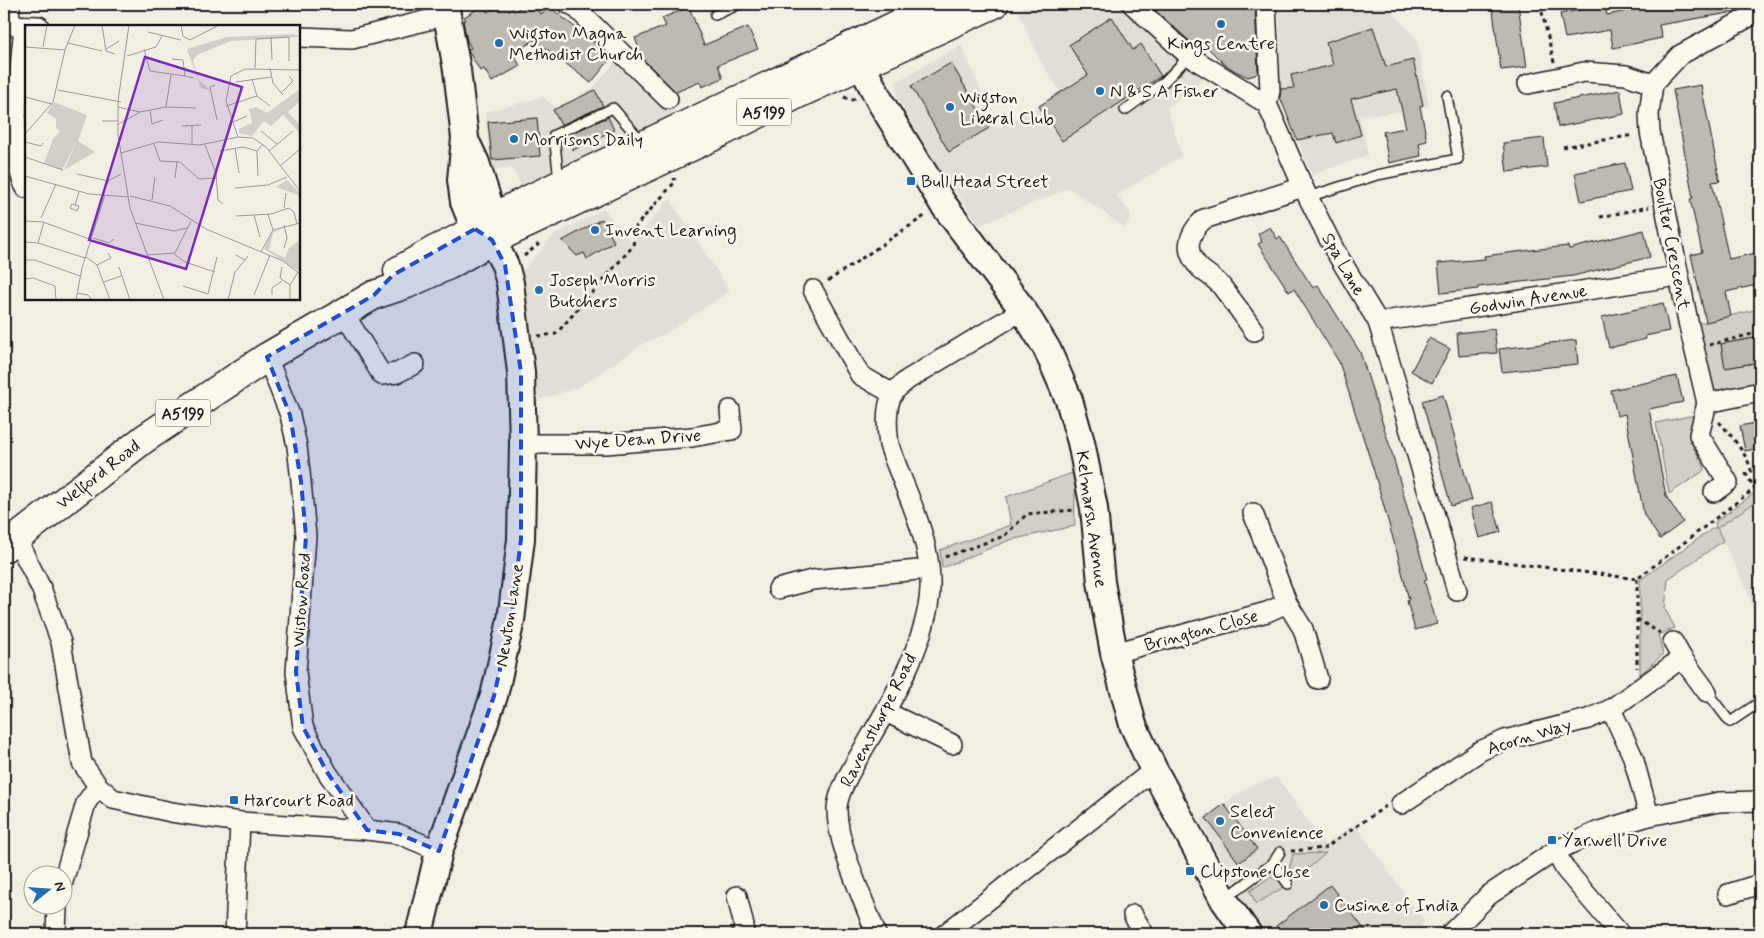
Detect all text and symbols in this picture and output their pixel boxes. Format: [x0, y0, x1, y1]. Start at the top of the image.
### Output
marker: Kings Centre [1215, 18, 1227, 30]
place label: Wigston Magna Methodist Church [509, 22, 643, 67]
inset map [25, 25, 300, 300]
place label: Kings Centre [1167, 32, 1275, 57]
marker: Wigston Magna Methodist Church [493, 37, 505, 49]
place label: N & S A Fisher [1110, 80, 1219, 104]
marker: N & S A Fisher [1094, 85, 1106, 97]
place label: Wigston Liberal Club [960, 86, 1054, 131]
road number: A5199 [736, 98, 792, 125]
marker: Wigston Liberal Club [944, 101, 956, 113]
place label: Morrisons Daily [524, 128, 643, 152]
marker: Morrisons Daily [508, 133, 520, 145]
place label: Bull Head Street [921, 170, 1049, 194]
marker: Bull Head Street [905, 175, 917, 187]
street label: Boulter Crescent [1646, 176, 1696, 313]
place label: Invent Learning [605, 219, 736, 244]
marker: Invent Learning [589, 224, 601, 236]
street label: Spa Lane [1315, 229, 1371, 300]
place label: Joseph Morris Butchers [549, 269, 655, 314]
street label: Godwin Avenue [1467, 279, 1589, 321]
marker: Joseph Morris Butchers [533, 284, 545, 296]
road number: A5199 [156, 399, 210, 426]
street label: Wye Dean Drive [574, 424, 702, 456]
street label: Welford Road [52, 434, 147, 517]
street label: Kelmarsh Avenue [1070, 449, 1113, 589]
street label: Wistow Road [287, 552, 317, 648]
street label: Newton Lane [490, 562, 530, 669]
street label: Brington Close [1142, 604, 1261, 658]
street label: Ravensthorpe Road [835, 650, 923, 791]
street label: Acorn Way [1484, 713, 1574, 761]
place label: Harcourt Road [244, 789, 354, 813]
marker: Harcourt Road [228, 794, 240, 806]
place label: Select Convenience [1230, 800, 1324, 845]
marker: Select Convenience [1214, 815, 1226, 827]
place label: Yarwell Drive [1562, 829, 1667, 853]
marker: Yarwell Drive [1546, 834, 1558, 846]
place label: Clipstone Close [1200, 860, 1310, 884]
marker: Clipstone Close [1184, 865, 1196, 877]
north arrow [22, 866, 72, 916]
text: N [50, 879, 69, 894]
place label: Cusine of India [1334, 894, 1459, 918]
marker: Cusine of India [1318, 899, 1330, 911]

